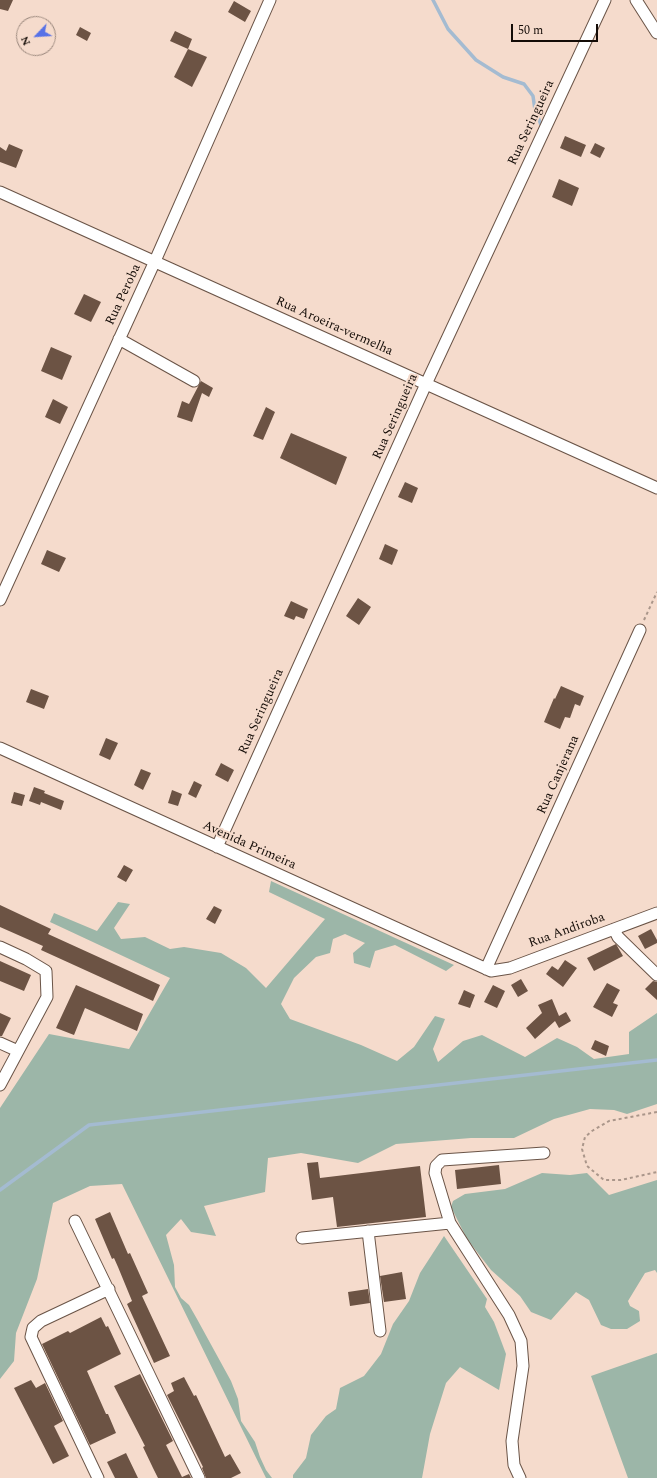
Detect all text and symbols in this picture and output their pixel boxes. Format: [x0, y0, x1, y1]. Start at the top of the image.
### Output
north arrow [16, 16, 56, 56]
scale bar [513, 16, 600, 42]
text: 50 m [518, 21, 543, 40]
text: N [16, 33, 35, 49]
street label: Rua Seringueira [505, 78, 559, 168]
street label: Rua Peroba [103, 262, 145, 328]
street label: Rua Aroeira-vermelha [273, 294, 395, 360]
street label: Rua Seringueira [370, 372, 422, 462]
street label: Rua Seringueira [236, 667, 288, 757]
street label: Rua Canjerana [535, 733, 583, 817]
street label: Avenida Primeira [200, 818, 298, 874]
street label: Rua Andiroba [527, 910, 607, 952]

